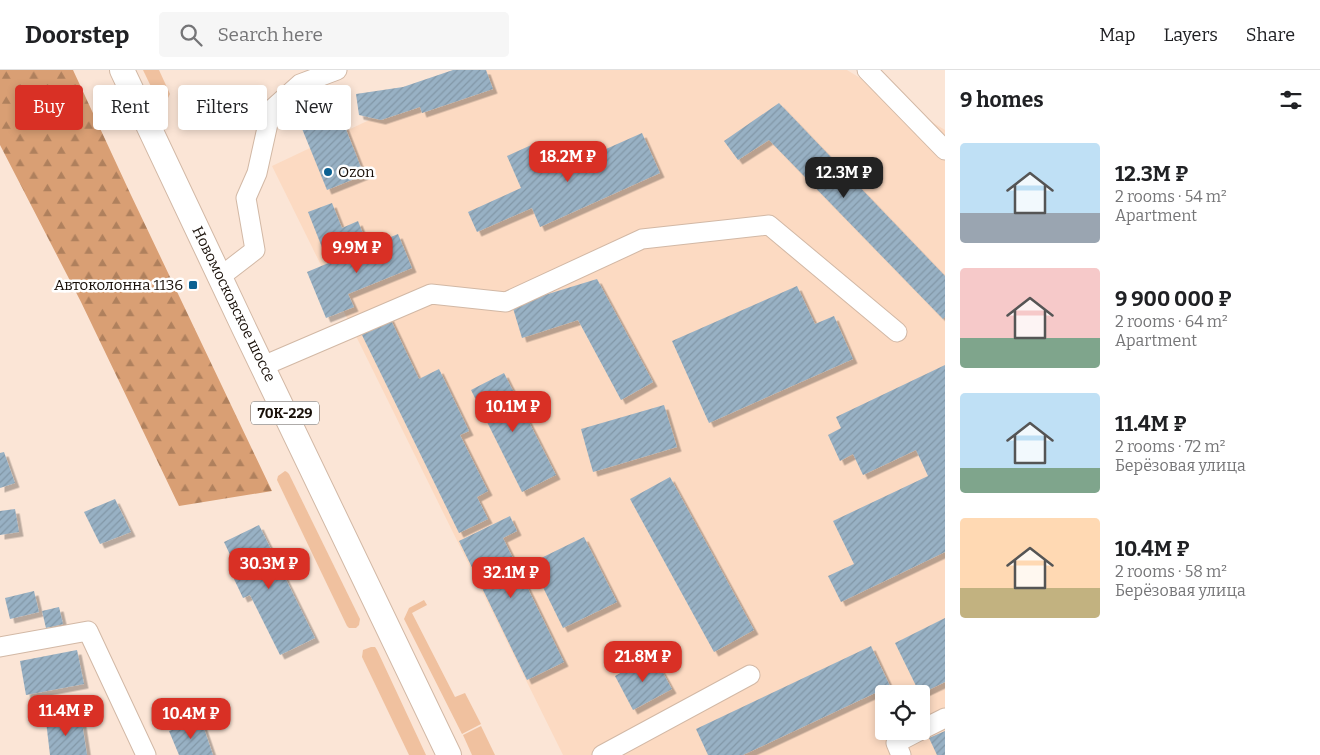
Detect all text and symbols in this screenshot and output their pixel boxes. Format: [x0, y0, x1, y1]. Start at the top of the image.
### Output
search box [159, 12, 509, 57]
text: Doorstep [25, 21, 129, 49]
icon: search [177, 21, 205, 49]
text: Search here [217, 23, 323, 46]
text: Map [1099, 24, 1135, 46]
text: Layers [1163, 24, 1218, 46]
text: Share [1246, 24, 1295, 46]
chip: Buy [15, 85, 83, 130]
chip: Rent [93, 85, 168, 130]
chip: Filters [178, 85, 267, 130]
chip: New [277, 85, 351, 130]
icon: filters [1277, 86, 1305, 114]
text: 9 homes [960, 87, 1044, 113]
pin: 18.2M ₽ [522, 140, 614, 183]
text: 18.2M ₽ [540, 147, 596, 166]
pin: 12.3M ₽ [798, 156, 890, 199]
text: 12.3M ₽ [1115, 161, 1188, 187]
place label: Ozon [338, 163, 375, 181]
text: 12.3M ₽ [816, 163, 872, 182]
icon: home [1000, 163, 1060, 223]
marker: Ozon [322, 166, 334, 178]
text: 2 rooms · 54 m² [1115, 187, 1227, 206]
text: Apartment [1115, 206, 1197, 225]
street label: Новомосковское шоссе [188, 223, 280, 385]
pin: 9.9M ₽ [316, 232, 398, 274]
text: 9.9M ₽ [333, 238, 381, 257]
place label: Автоколонна 1136 [54, 276, 183, 294]
marker: Автоколонна 1136 [187, 279, 199, 291]
text: 9 900 000 ₽ [1115, 286, 1232, 312]
icon: home [1000, 288, 1060, 348]
text: 2 rooms · 64 m² [1115, 312, 1228, 331]
text: Apartment [1115, 331, 1197, 350]
pin: 10.1M ₽ [467, 390, 559, 433]
text: 10.1M ₽ [486, 397, 540, 416]
road number: 70К-229 [251, 402, 319, 424]
text: 11.4M ₽ [1115, 411, 1186, 437]
icon: home [1000, 413, 1060, 473]
text: 2 rooms · 72 m² [1115, 437, 1225, 456]
text: Берёзовая улица [1115, 456, 1246, 475]
text: 10.4M ₽ [1115, 536, 1190, 562]
icon: home [1000, 538, 1060, 598]
pin: 30.3M ₽ [223, 548, 315, 590]
text: 30.3M ₽ [240, 554, 298, 573]
pin: 32.1M ₽ [465, 556, 557, 599]
text: 2 rooms · 58 m² [1115, 562, 1227, 581]
text: 32.1M ₽ [483, 563, 539, 582]
text: Берёзовая улица [1115, 581, 1246, 600]
pin: 21.8M ₽ [597, 640, 689, 683]
text: 21.8M ₽ [615, 647, 671, 666]
map controls [875, 685, 930, 740]
button: locate [875, 685, 930, 740]
pin: 11.4M ₽ [20, 694, 112, 737]
pin: 10.4M ₽ [145, 698, 237, 740]
text: 11.4M ₽ [39, 701, 93, 720]
text: 10.4M ₽ [163, 704, 219, 723]

